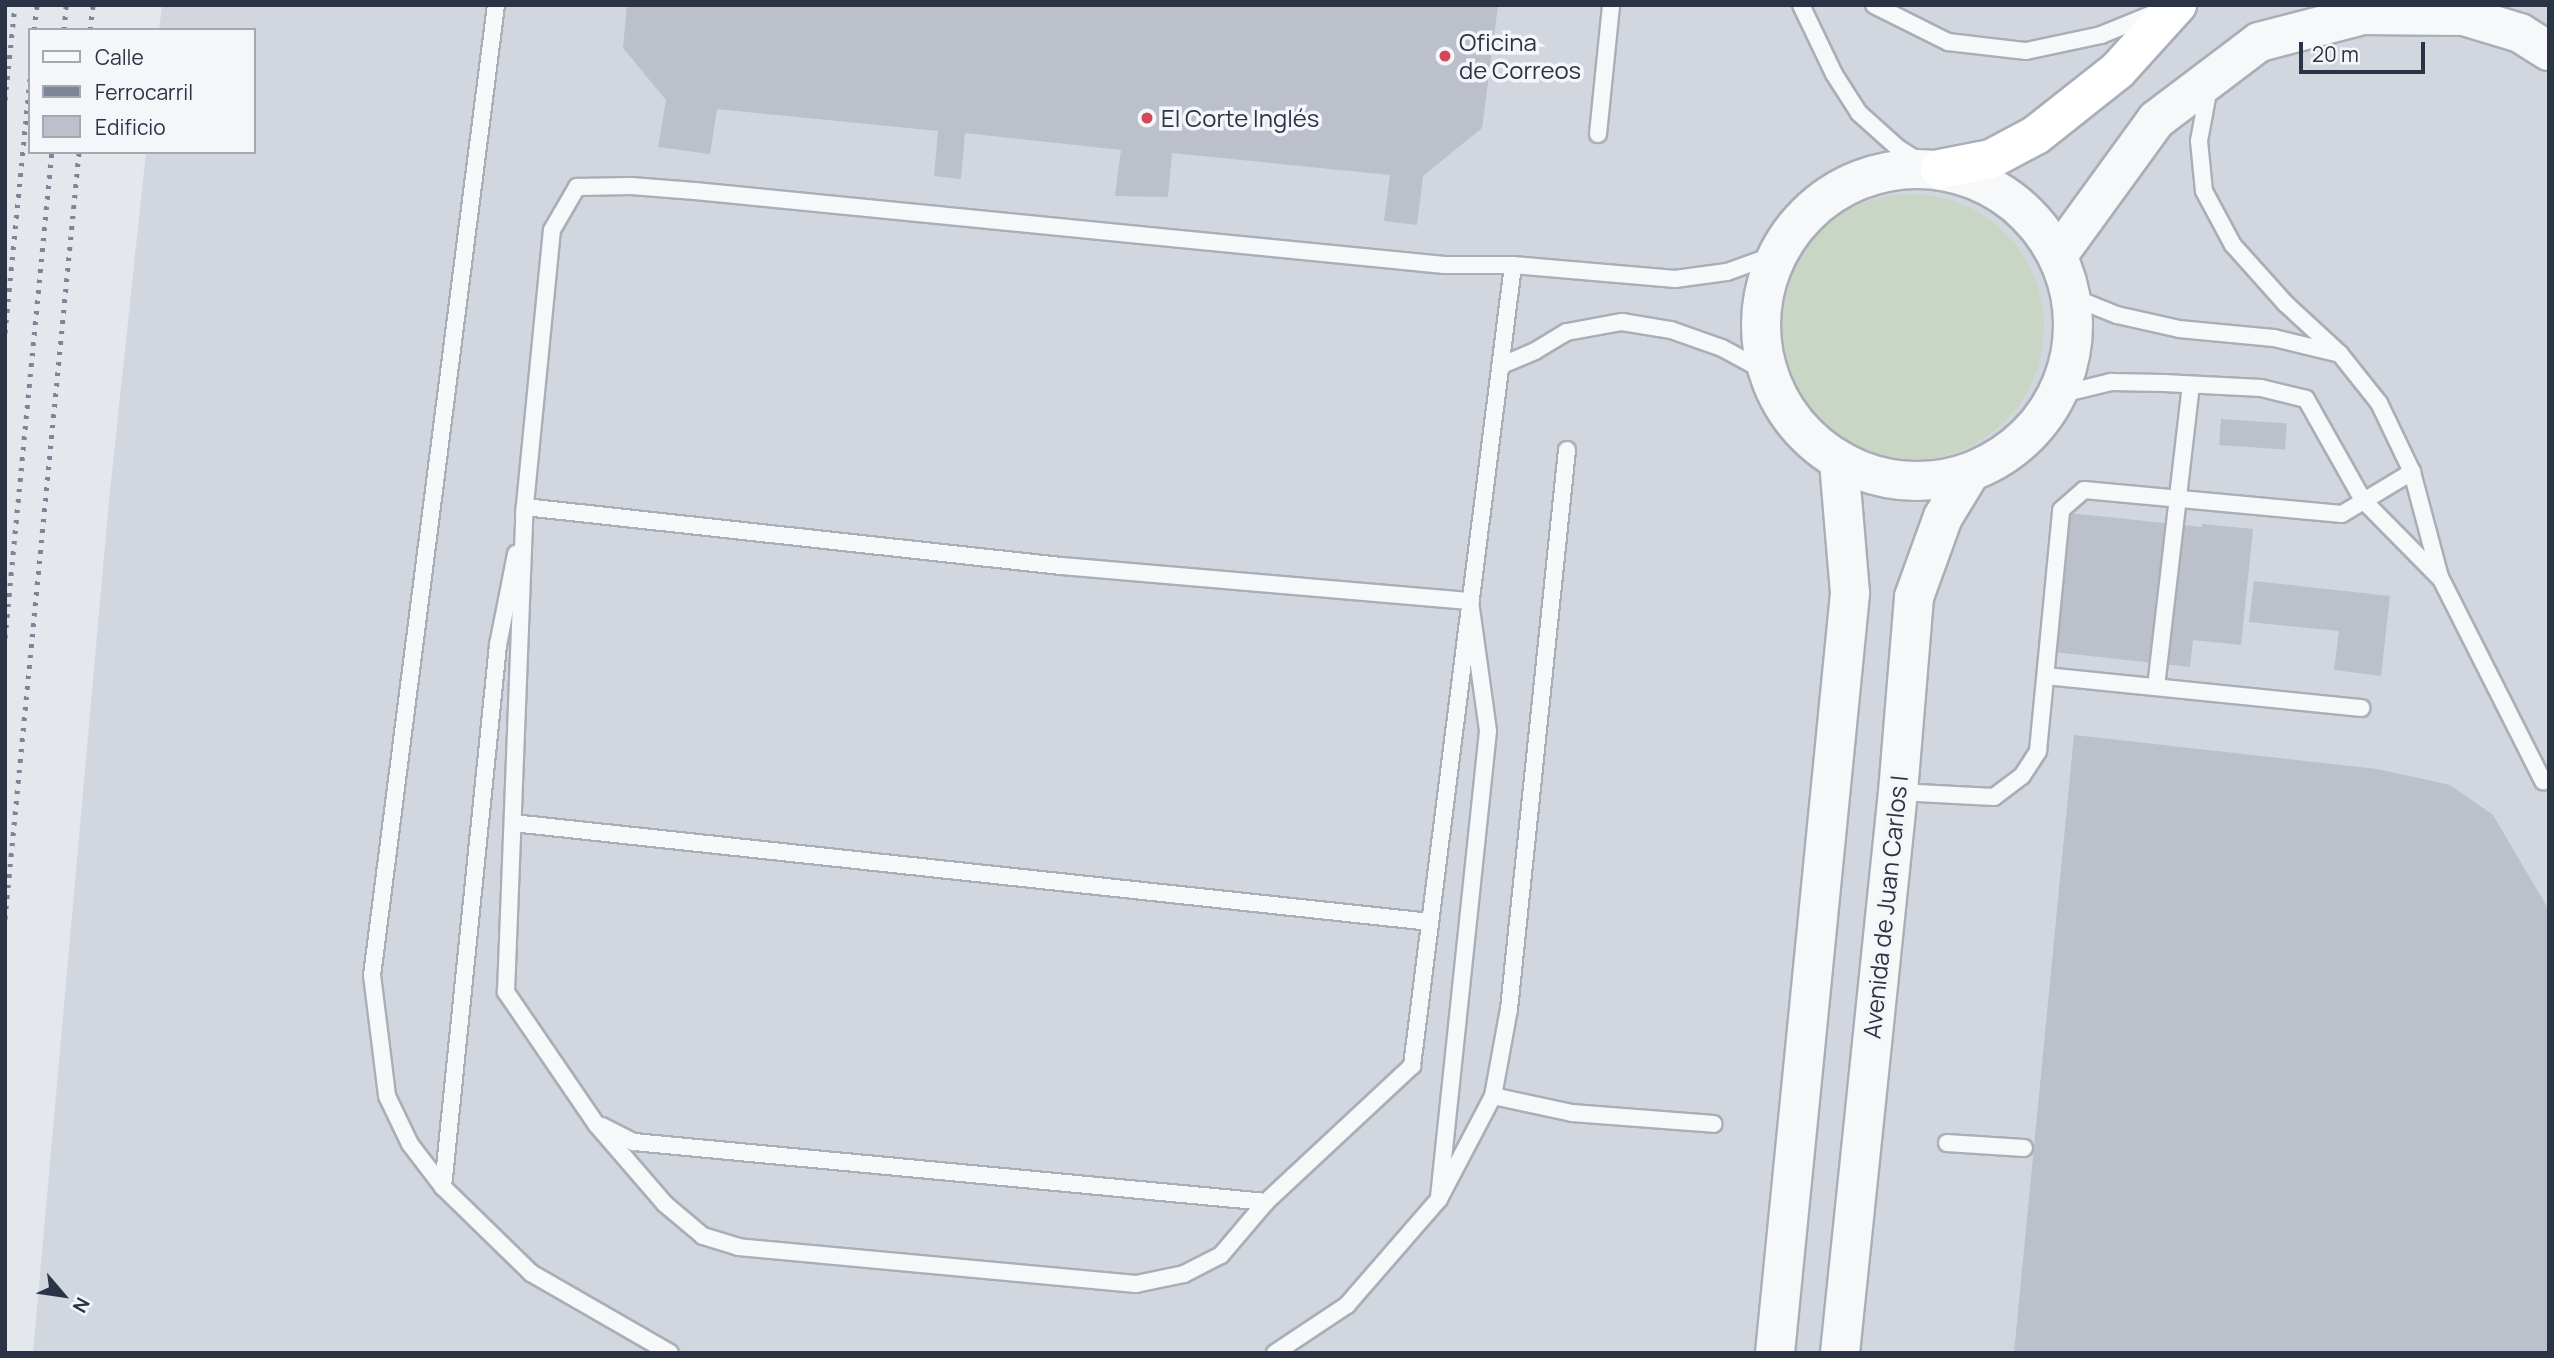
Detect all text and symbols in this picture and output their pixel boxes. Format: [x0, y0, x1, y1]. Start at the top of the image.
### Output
legend [28, 28, 256, 154]
place label: Oficina de Correos [1459, 28, 1581, 84]
scale bar [2302, 28, 2428, 72]
text: 20 m [2312, 40, 2359, 68]
text: Calle [95, 43, 144, 71]
marker: Oficina de Correos [1437, 48, 1453, 64]
text: Ferrocarril [95, 78, 193, 106]
place label: El Corte Inglés [1161, 104, 1319, 132]
marker: El Corte Inglés [1139, 110, 1155, 126]
text: Edificio [95, 113, 166, 141]
street label: Avenida de Juan Carlos I [1857, 774, 1913, 1040]
north arrow [28, 1260, 98, 1330]
text: N [67, 1293, 96, 1317]

